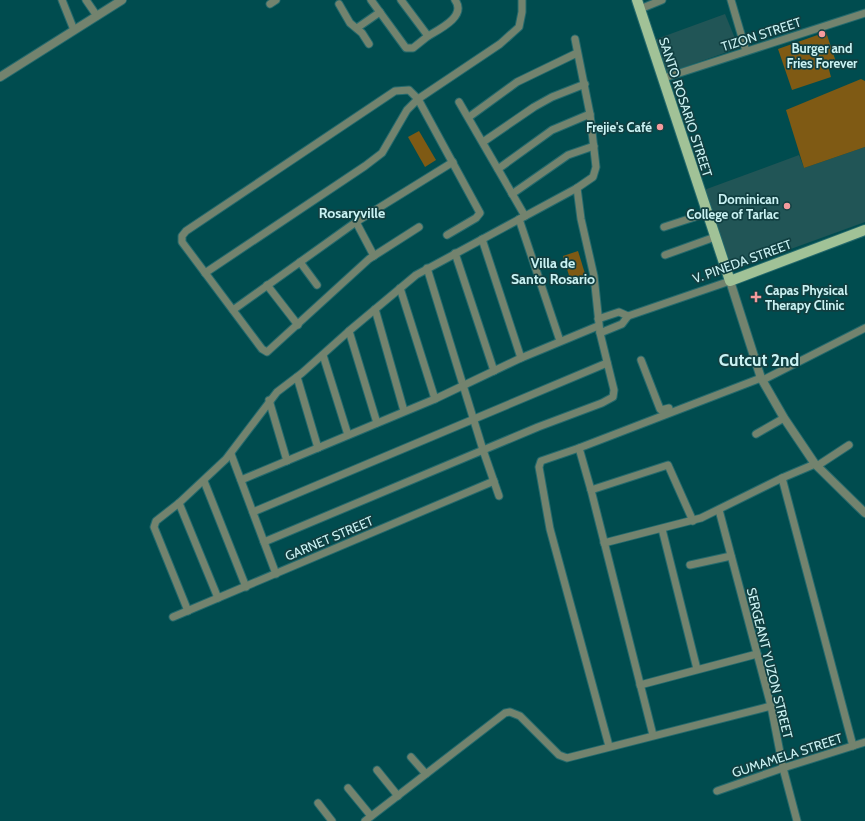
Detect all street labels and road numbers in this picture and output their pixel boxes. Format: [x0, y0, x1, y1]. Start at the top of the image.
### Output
street label: TIZON STREET [719, 14, 803, 54]
street label: SANTO ROSARIO STREET [656, 35, 716, 179]
street label: V. PINEDA STREET [690, 236, 794, 286]
street label: GARNET STREET [282, 512, 376, 564]
street label: SERGEANT YUZON STREET [743, 586, 797, 740]
street label: GUMAMELA STREET [730, 730, 844, 780]

